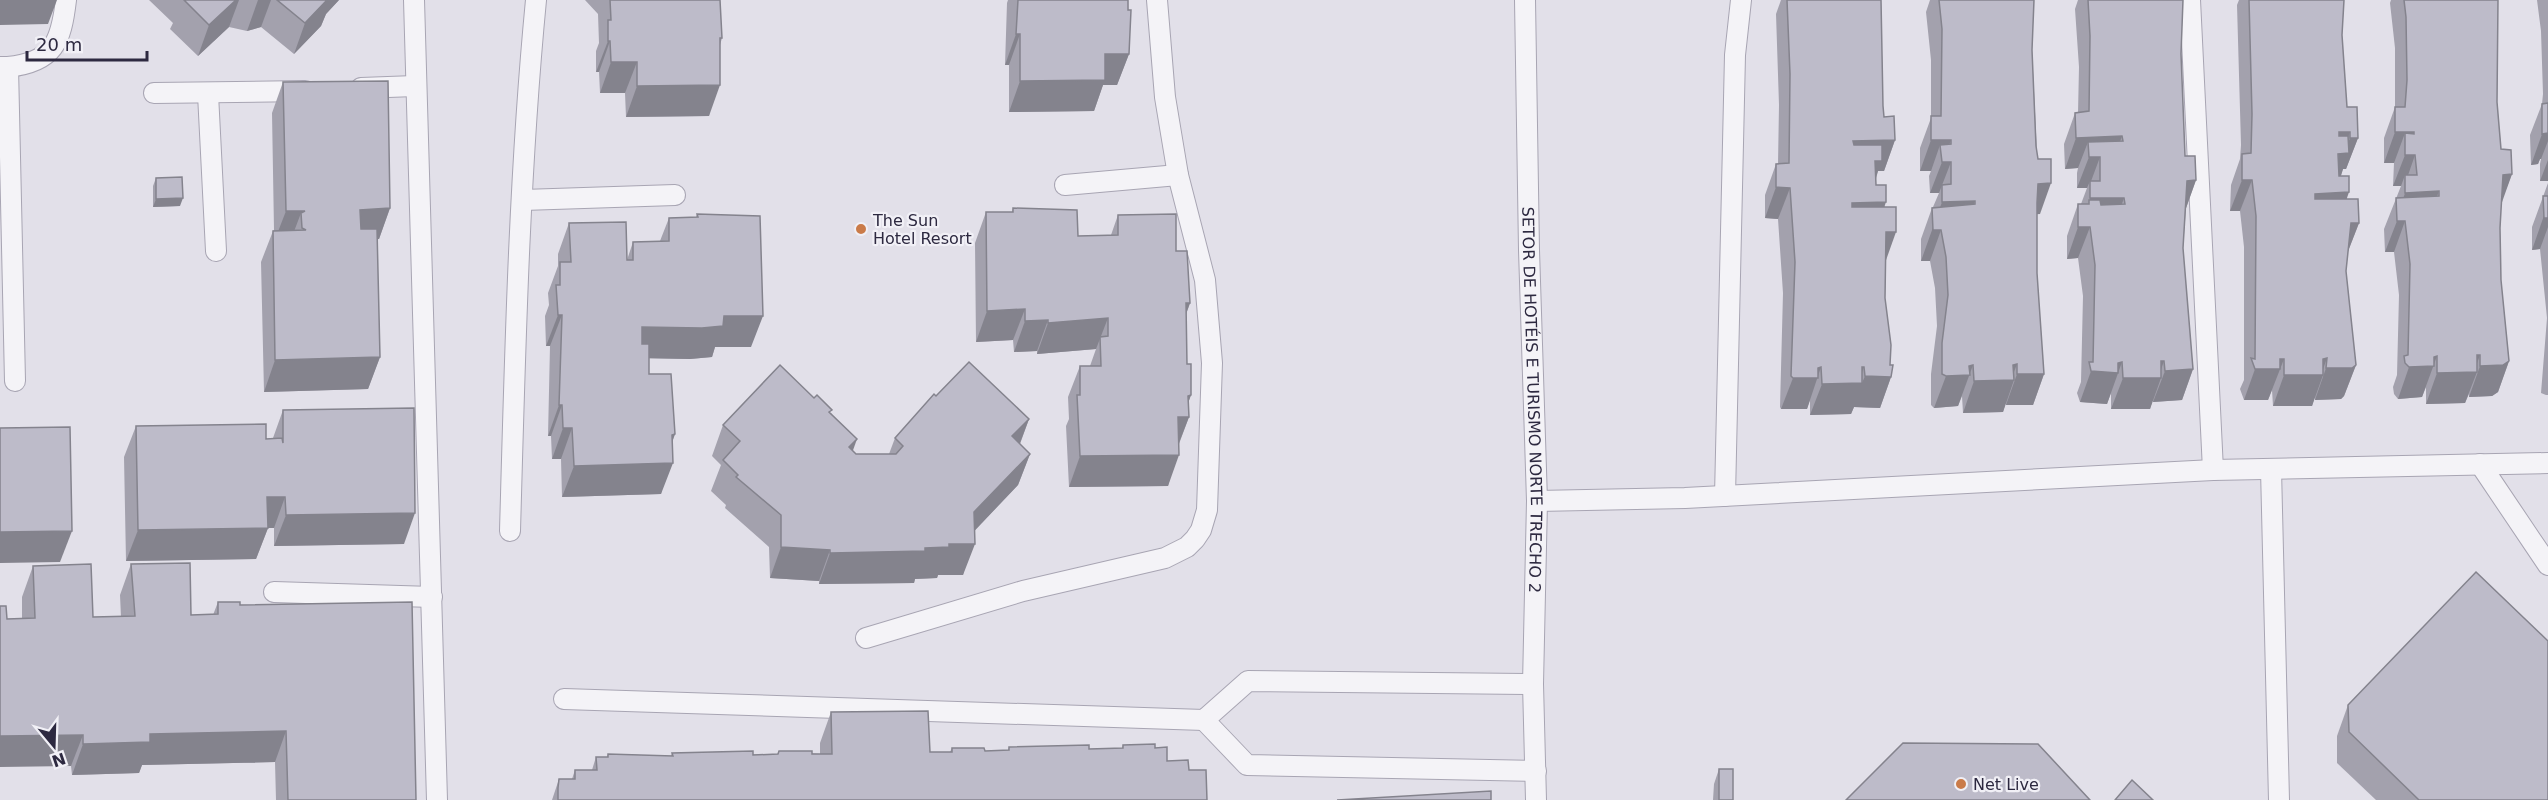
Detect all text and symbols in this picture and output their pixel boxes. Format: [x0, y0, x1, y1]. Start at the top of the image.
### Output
scale bar [27, 24, 147, 62]
text: 20 m [36, 34, 82, 55]
street label: SETOR DE HOTÉIS E TURISMO NORTE TRECHO 2 [1518, 206, 1546, 593]
place label: The Sun Hotel Resort [872, 211, 972, 248]
marker: The Sun Hotel Resort [854, 222, 868, 236]
north arrow [24, 716, 84, 776]
text: N [49, 749, 68, 771]
place label: Net Live [1973, 775, 2039, 794]
marker: Net Live [1954, 777, 1968, 791]

